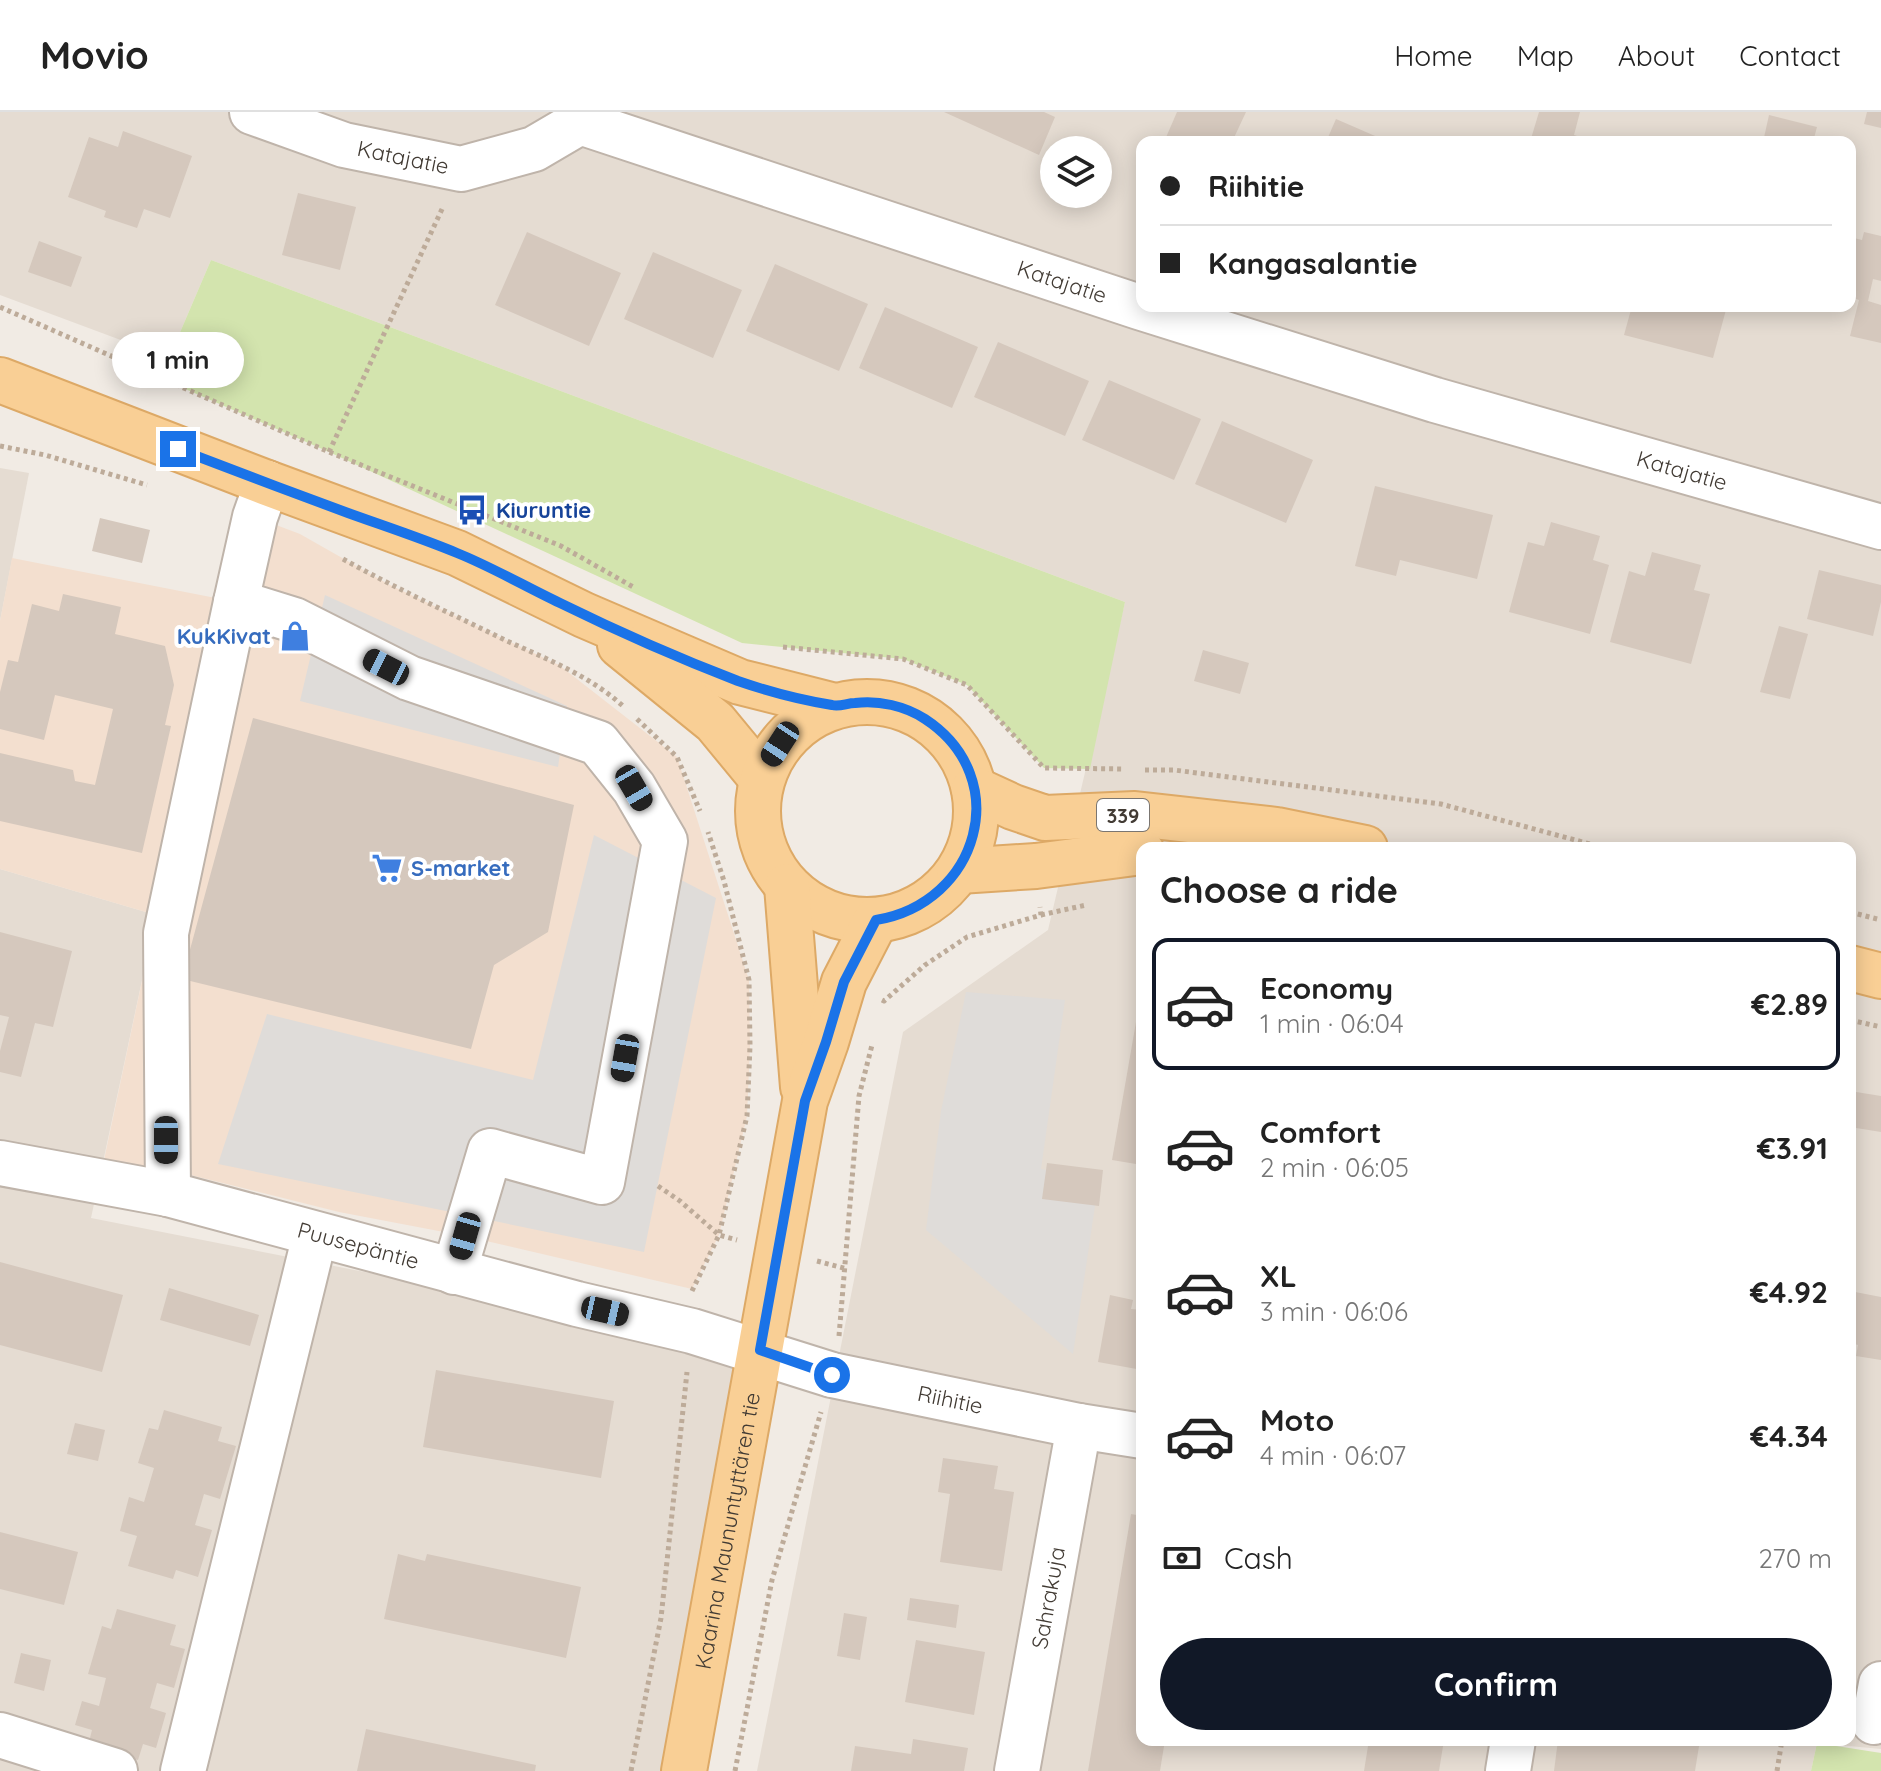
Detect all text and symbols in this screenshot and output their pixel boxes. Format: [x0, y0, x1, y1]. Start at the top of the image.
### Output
text: Movio [40, 31, 149, 79]
text: Home [1394, 38, 1473, 73]
text: Map [1517, 38, 1574, 73]
text: About [1618, 38, 1695, 73]
text: Contact [1739, 38, 1841, 73]
street label: Katajatie [355, 134, 451, 180]
map controls [1040, 136, 1112, 208]
button: layers [1040, 136, 1112, 208]
text: Riihitie [1208, 167, 1304, 205]
text: Kangasalantie [1208, 244, 1418, 282]
street label: Katajatie [1014, 254, 1111, 309]
callout: 1 min [112, 333, 244, 389]
text: 1 min [147, 343, 210, 376]
route end [160, 431, 196, 467]
street label: Katajatie [1633, 444, 1730, 496]
bus stop icon: Kiuruntie [455, 493, 489, 527]
place label: Kiuruntie [496, 496, 591, 524]
shop icon: KukKivat [278, 619, 312, 653]
place label: KukKivat [177, 622, 271, 650]
car [359, 645, 413, 689]
car [757, 717, 803, 771]
car [612, 761, 656, 815]
road number: 339 [1097, 799, 1149, 831]
supermarket icon: S-market [370, 851, 404, 885]
place label: S-market [411, 854, 511, 882]
text: Choose a ride [1160, 867, 1398, 912]
icon: car [1164, 968, 1236, 1040]
text: Economy [1260, 969, 1393, 1007]
text: €2.89 [1751, 985, 1828, 1023]
text: 1 min · 06:04 [1260, 1007, 1404, 1040]
car [609, 1032, 641, 1084]
icon: car [1164, 1112, 1236, 1184]
text: Comfort [1260, 1113, 1381, 1151]
car [154, 1116, 178, 1164]
text: €3.91 [1757, 1129, 1828, 1167]
text: 2 min · 06:05 [1260, 1151, 1409, 1184]
car [447, 1210, 483, 1262]
street label: Puusepäntie [294, 1215, 422, 1275]
icon: car [1164, 1256, 1236, 1328]
text: XL [1260, 1257, 1297, 1295]
text: €4.92 [1750, 1273, 1828, 1311]
car [579, 1294, 631, 1328]
text: 3 min · 06:06 [1260, 1295, 1408, 1328]
route start [814, 1357, 850, 1393]
street label: Riihitie [915, 1379, 985, 1420]
street label: Kaarina Maununtyttären tie [689, 1390, 766, 1672]
icon: car [1164, 1400, 1236, 1472]
text: Moto [1260, 1401, 1334, 1439]
text: €4.34 [1750, 1417, 1828, 1455]
text: 4 min · 06:07 [1260, 1439, 1406, 1472]
icon: cash [1160, 1536, 1204, 1580]
text: Cash [1224, 1539, 1293, 1577]
text: 270 m [1758, 1542, 1832, 1575]
street label: Sahrakuja [1025, 1544, 1071, 1651]
button: Confirm [1160, 1638, 1832, 1730]

